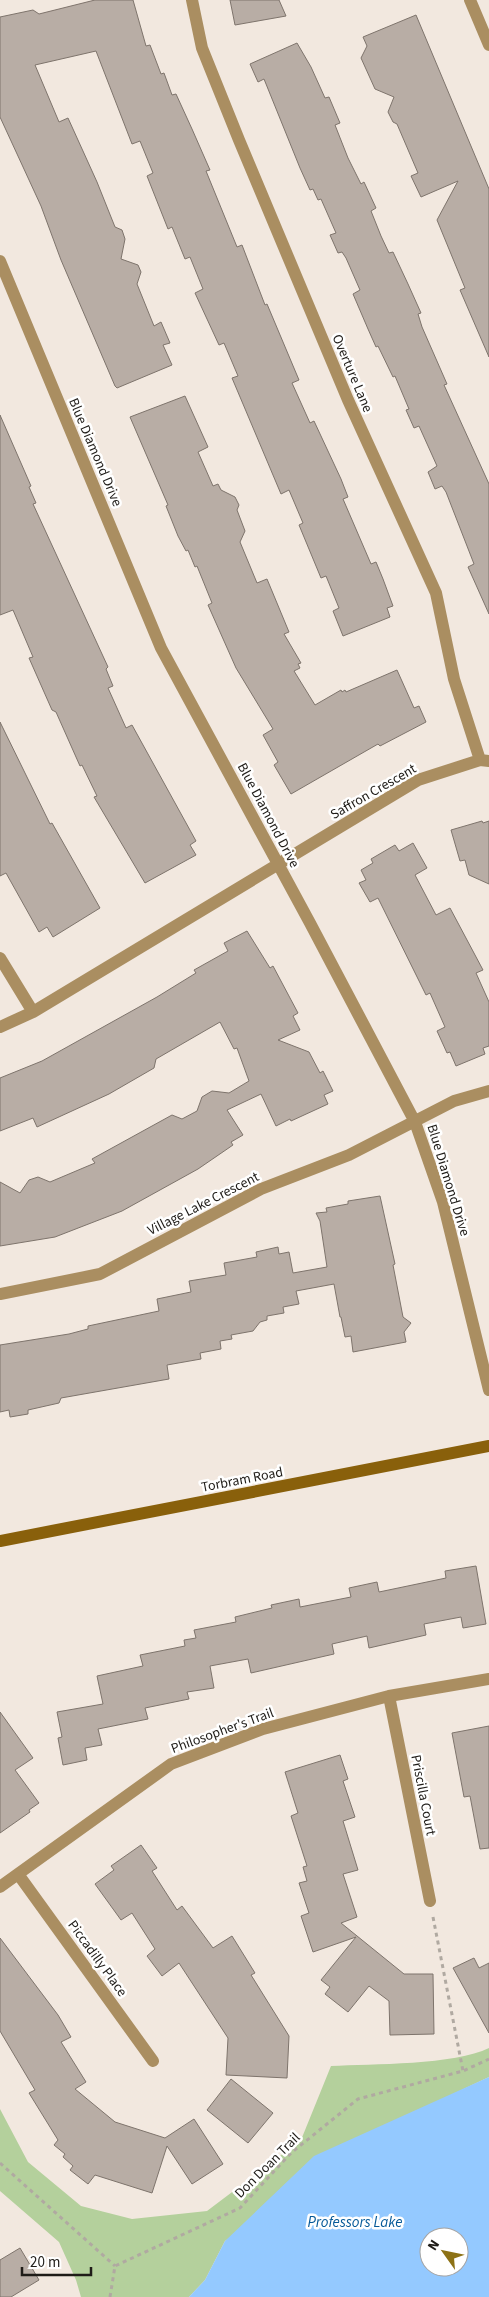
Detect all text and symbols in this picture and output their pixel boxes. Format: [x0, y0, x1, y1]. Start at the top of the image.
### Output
street label: Overture Lane [327, 331, 377, 415]
street label: Blue Diamond Drive [63, 395, 127, 510]
street label: Saffron Crescent [327, 759, 420, 825]
street label: Blue Diamond Drive [232, 760, 304, 871]
street label: Blue Diamond Drive [422, 1122, 475, 1239]
street label: Village Lake Crescent [144, 1167, 263, 1241]
street label: Torbram Road [200, 1462, 285, 1498]
street label: Philosopher's Trail [168, 1703, 277, 1759]
street label: Priscilla Court [405, 1753, 441, 1837]
street label: Piccadilly Place [63, 1916, 132, 2001]
street label: Don Doan Trail [230, 2128, 305, 2203]
water label: Professors Lake [308, 2212, 402, 2233]
north arrow [419, 2227, 469, 2277]
text: N [423, 2236, 445, 2255]
scale bar [22, 2244, 91, 2276]
text: 20 m [30, 2252, 60, 2273]

